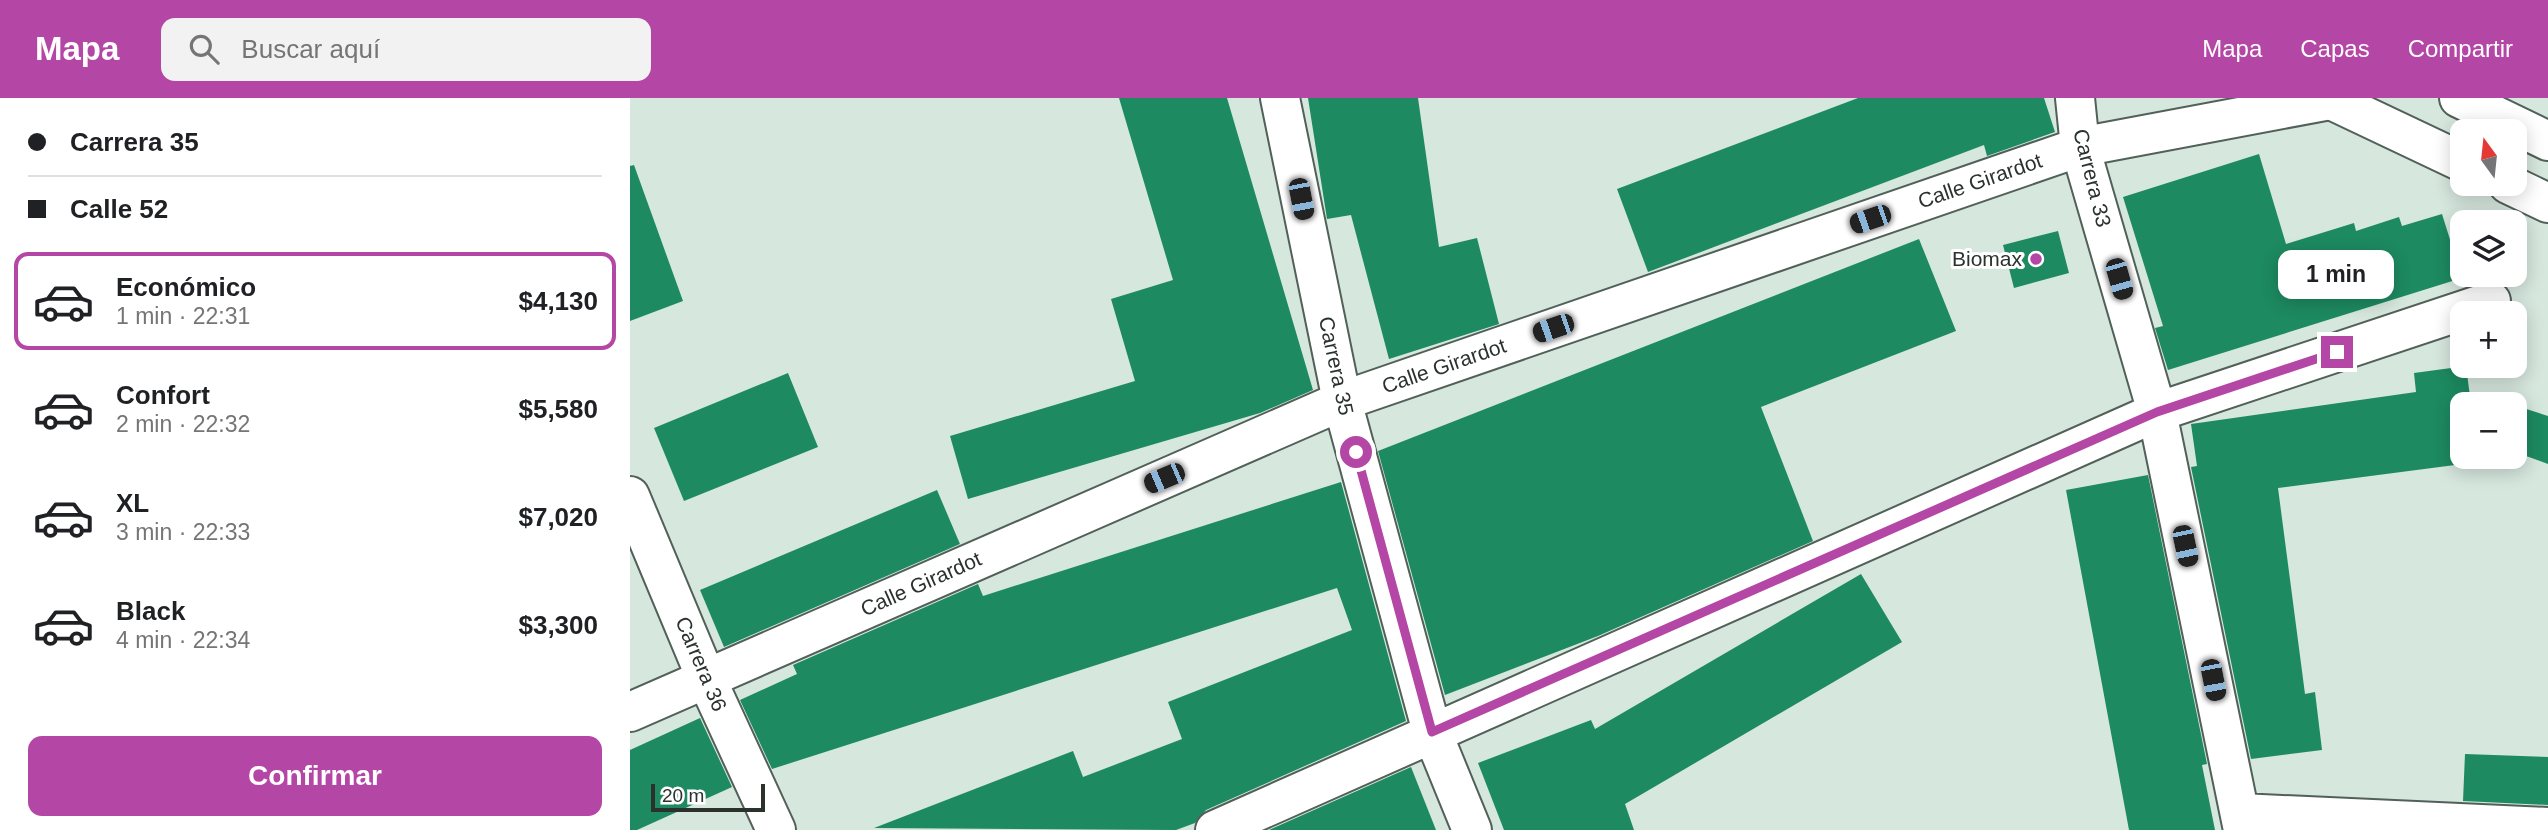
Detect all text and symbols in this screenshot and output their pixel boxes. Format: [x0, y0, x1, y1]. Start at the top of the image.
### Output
search box [161, 18, 651, 81]
text: Mapa [35, 30, 119, 67]
icon: search [185, 30, 223, 68]
text: Buscar aquí [241, 34, 380, 64]
text: Mapa [2202, 35, 2262, 62]
text: Capas [2300, 35, 2370, 62]
text: Compartir [2408, 35, 2513, 62]
north arrow [2450, 119, 2527, 196]
map controls [2450, 119, 2527, 469]
street label: Carrera 33 [2069, 126, 2116, 229]
text: Carrera 35 [70, 127, 199, 157]
street label: Calle Girardot [1915, 149, 2045, 212]
car [1287, 176, 1316, 222]
text: Calle 52 [70, 194, 168, 224]
car [1847, 202, 1894, 236]
button: layers [2450, 210, 2527, 287]
place label: Biomax [1952, 247, 2022, 270]
callout: 1 min [2279, 250, 2395, 300]
marker: Biomax [2028, 251, 2044, 267]
car [2104, 256, 2135, 302]
text: 1 min [2306, 261, 2366, 287]
icon: car [32, 270, 95, 333]
text: Económico [116, 272, 256, 302]
text: $4,130 [518, 286, 598, 316]
button: + [2450, 301, 2527, 378]
text: 1 min · 22:31 [116, 303, 250, 329]
car [1530, 311, 1577, 345]
street label: Carrera 35 [1315, 314, 1358, 417]
street label: Calle Girardot [1379, 334, 1509, 397]
route end [2321, 336, 2353, 368]
icon: car [32, 378, 95, 441]
text: Confort [116, 380, 210, 410]
button: − [2450, 392, 2527, 469]
text: $5,580 [518, 394, 598, 424]
text: 2 min · 22:32 [116, 411, 250, 437]
route start [1340, 436, 1372, 468]
car [1141, 460, 1188, 496]
icon: car [32, 486, 95, 549]
text: XL [116, 488, 149, 518]
text: $7,020 [518, 502, 598, 532]
text: 3 min · 22:33 [116, 519, 250, 545]
car [2171, 523, 2200, 569]
street label: Calle Girardot [857, 547, 985, 620]
icon: car [32, 594, 95, 657]
text: Black [116, 596, 185, 626]
text: $3,300 [518, 610, 598, 640]
street label: Carrera 36 [671, 613, 732, 715]
text: 4 min · 22:34 [116, 627, 250, 653]
car [2199, 657, 2228, 703]
button: Confirmar [28, 736, 602, 816]
scale bar [651, 781, 765, 813]
text: 20 m [662, 785, 704, 806]

